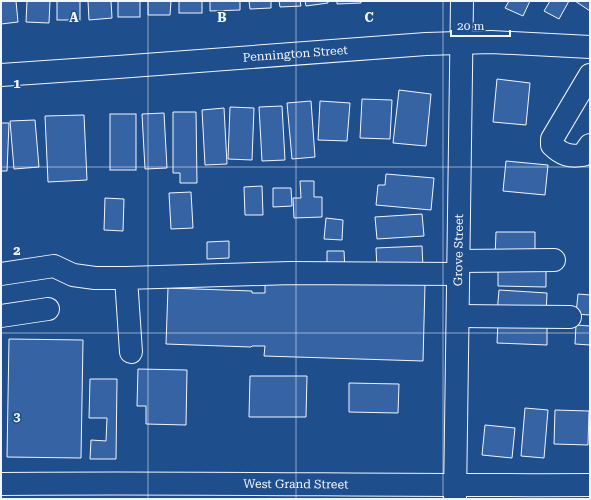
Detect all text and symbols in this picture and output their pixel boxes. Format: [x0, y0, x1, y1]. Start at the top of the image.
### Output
text: A [69, 10, 79, 25]
text: B [217, 10, 227, 25]
text: C [364, 10, 374, 25]
scale bar [451, 12, 510, 38]
text: 20 m [457, 19, 484, 33]
street label: Pennington Street [242, 43, 349, 65]
text: 1 [13, 76, 21, 91]
street label: Grove Street [451, 213, 466, 286]
text: 2 [13, 243, 21, 258]
text: 3 [13, 409, 21, 424]
street label: West Grand Street [243, 477, 349, 491]

